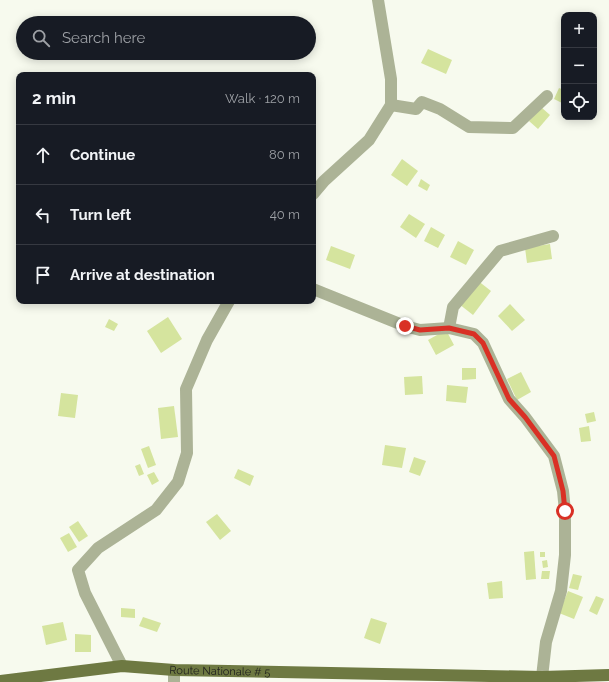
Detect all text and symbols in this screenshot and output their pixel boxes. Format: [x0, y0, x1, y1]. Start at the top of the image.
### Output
map controls [561, 12, 597, 120]
button: + [561, 12, 597, 48]
search box [16, 16, 316, 60]
icon: search [30, 27, 52, 49]
text: Search here [62, 29, 145, 47]
button: − [561, 48, 597, 84]
button: locate [561, 84, 597, 120]
text: 2 min [32, 88, 76, 108]
text: Walk · 120 m [225, 91, 300, 106]
icon: ahead [32, 144, 54, 166]
text: Continue [70, 146, 135, 164]
text: 80 m [269, 147, 300, 162]
icon: left [32, 204, 54, 226]
text: Turn left [70, 206, 131, 224]
text: 40 m [270, 207, 300, 222]
icon: arrive [32, 264, 54, 286]
text: Arrive at destination [70, 266, 215, 284]
route end [396, 317, 414, 335]
route start [556, 502, 574, 520]
street label: Route Nationale # 5 [169, 663, 271, 678]

